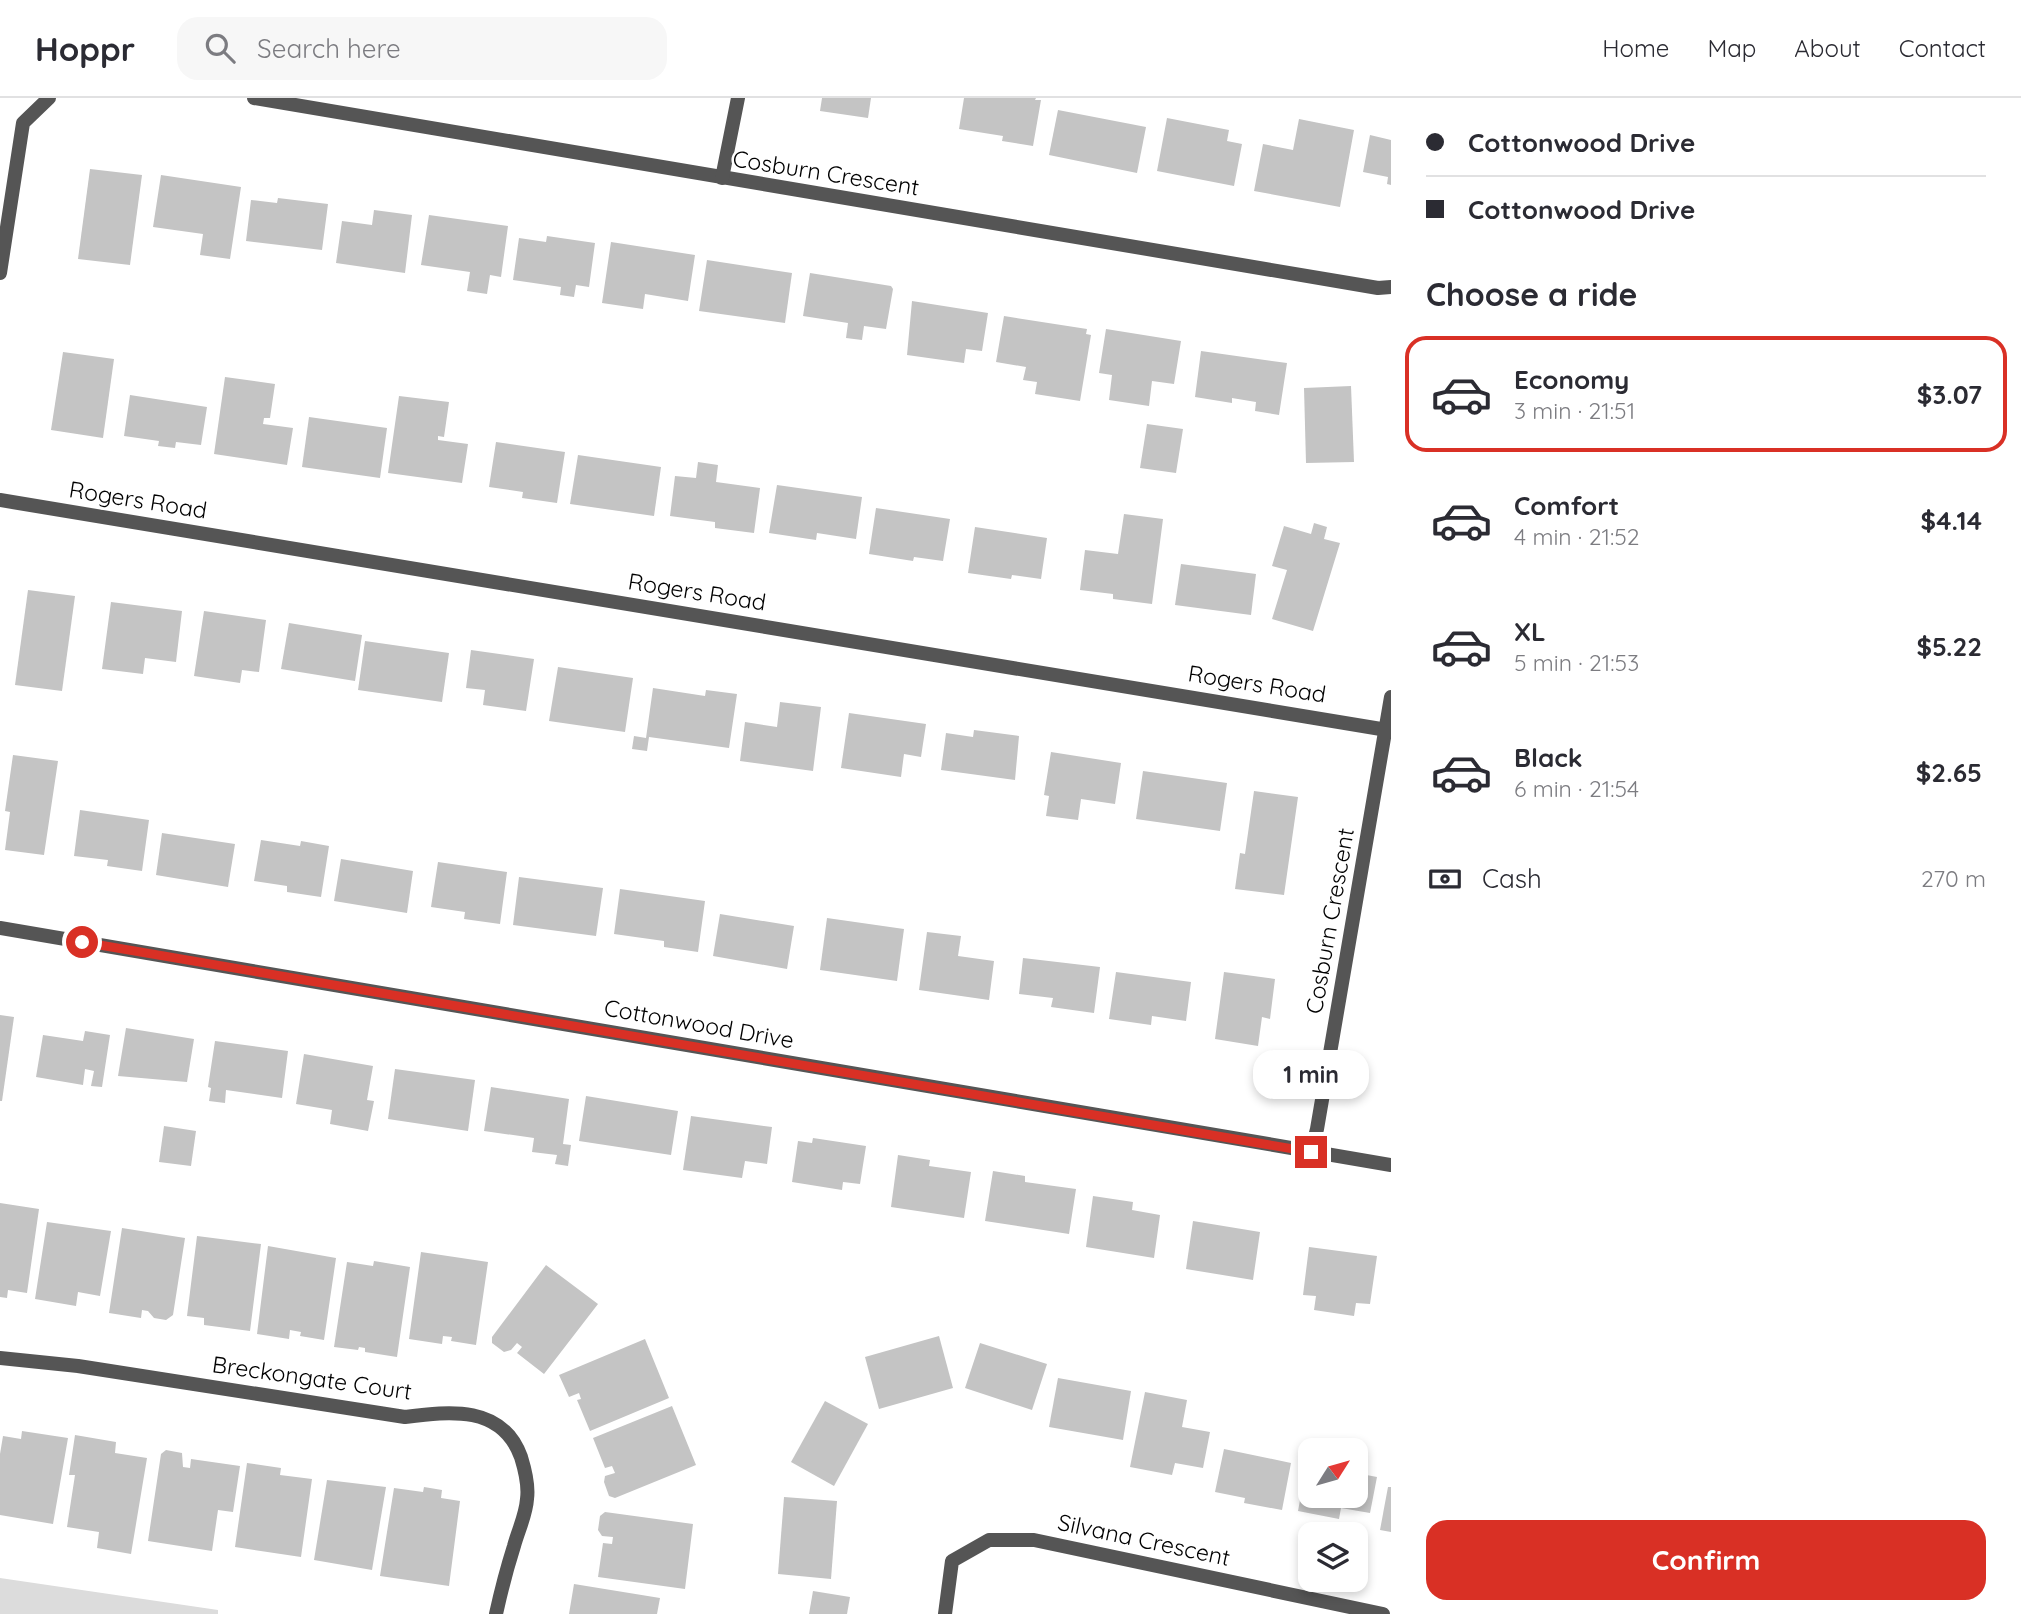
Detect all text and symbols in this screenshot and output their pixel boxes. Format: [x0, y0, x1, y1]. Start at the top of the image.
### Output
search box [177, 17, 667, 80]
text: Hoppr [35, 28, 135, 69]
icon: search [201, 29, 239, 67]
text: Search here [257, 32, 401, 65]
text: Home [1602, 33, 1669, 63]
text: Map [1707, 33, 1756, 63]
text: About [1794, 33, 1861, 63]
text: Contact [1899, 33, 1986, 63]
text: Cottonwood Drive [1468, 126, 1695, 159]
street label: Cosburn Crescent [731, 143, 922, 202]
text: Cottonwood Drive [1468, 193, 1695, 226]
text: Choose a ride [1426, 274, 1638, 314]
icon: car [1430, 363, 1493, 426]
text: Economy [1514, 363, 1629, 396]
text: $3.07 [1917, 378, 1982, 411]
text: 3 min · 21:51 [1514, 396, 1635, 425]
street label: Rogers Road [67, 474, 209, 525]
icon: car [1430, 489, 1493, 552]
text: Comfort [1514, 489, 1619, 522]
text: $4.14 [1921, 504, 1982, 537]
text: 4 min · 21:52 [1514, 522, 1639, 551]
street label: Rogers Road [626, 566, 768, 617]
icon: car [1430, 615, 1493, 678]
text: XL [1514, 615, 1546, 648]
text: $5.22 [1916, 630, 1982, 663]
text: 5 min · 21:53 [1514, 648, 1639, 677]
street label: Rogers Road [1186, 658, 1328, 709]
icon: car [1430, 741, 1493, 804]
text: Black [1514, 741, 1583, 774]
text: $2.65 [1916, 756, 1982, 789]
text: 6 min · 21:54 [1514, 774, 1639, 803]
street label: Cosburn Crescent [1299, 825, 1360, 1016]
icon: cash [1426, 860, 1464, 898]
text: Cash [1482, 862, 1542, 895]
text: 270 m [1921, 864, 1986, 893]
route start [66, 926, 98, 958]
street label: Cottonwood Drive [602, 993, 796, 1054]
callout: 1 min [1253, 1051, 1369, 1100]
text: 1 min [1283, 1060, 1339, 1089]
route end [1295, 1136, 1327, 1168]
street label: Breckongate Court [211, 1349, 414, 1406]
north arrow [1298, 1438, 1368, 1508]
map controls [1298, 1438, 1368, 1592]
street label: Silvana Crescent [1055, 1507, 1233, 1572]
button: Confirm [1426, 1520, 1986, 1600]
button: layers [1298, 1522, 1368, 1592]

